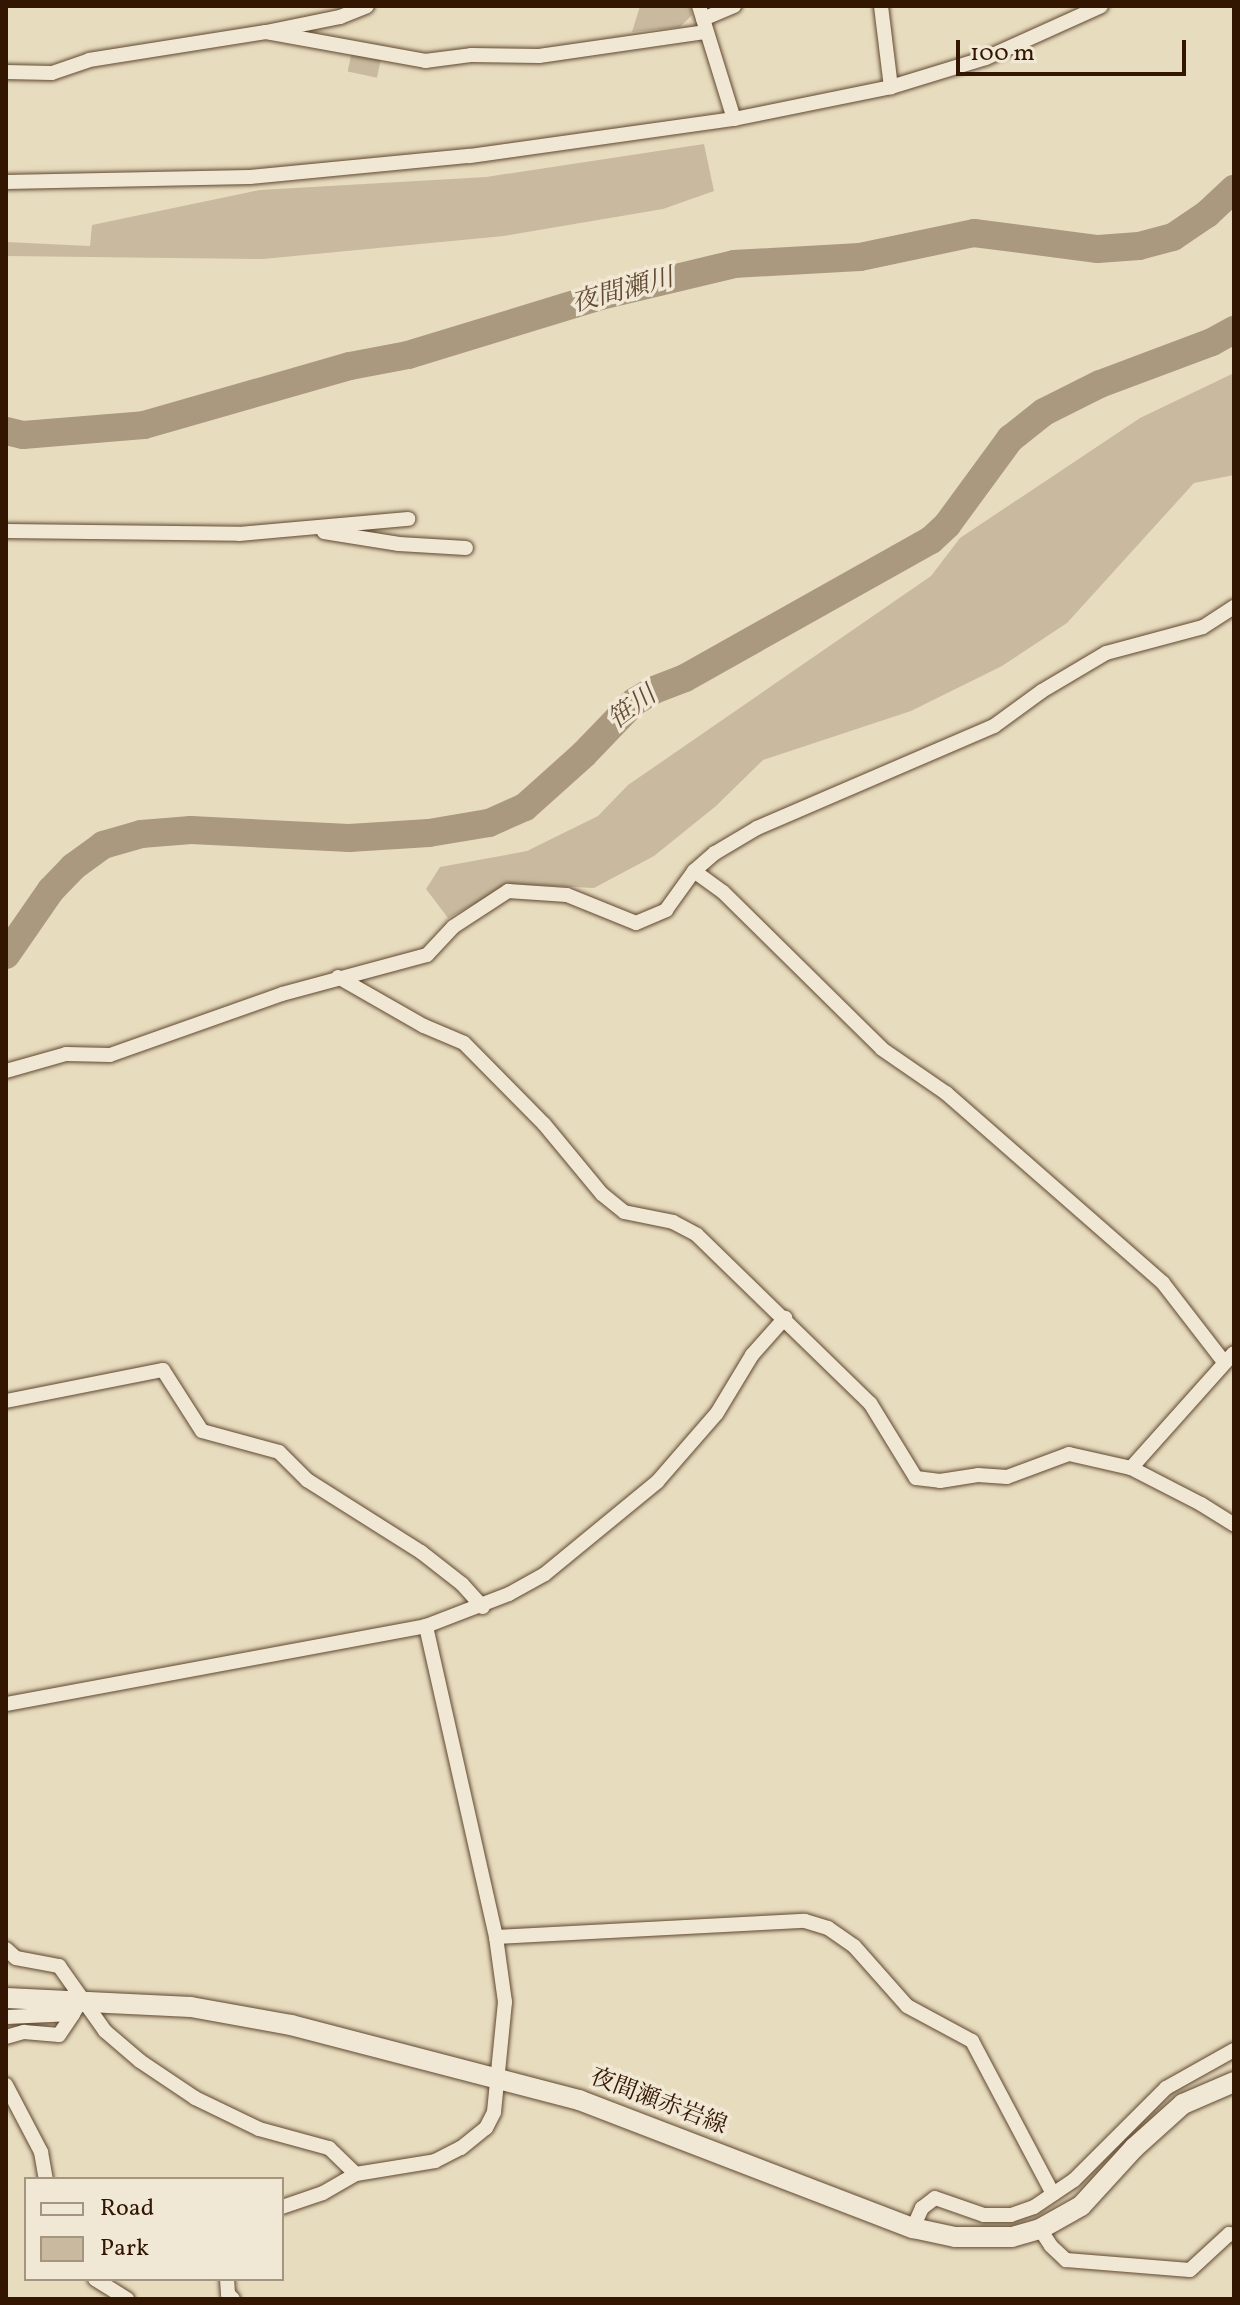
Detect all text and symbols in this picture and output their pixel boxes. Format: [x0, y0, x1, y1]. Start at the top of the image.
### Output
scale bar [960, 24, 1190, 74]
text: 100 m [970, 37, 1035, 71]
water label: 夜間瀬川 [569, 263, 677, 321]
water label: 笹川 [603, 681, 663, 737]
street label: 夜間瀬赤岩線 [586, 2064, 730, 2142]
legend [24, 2177, 284, 2281]
text: Road [100, 2192, 154, 2226]
text: Park [100, 2232, 149, 2266]

